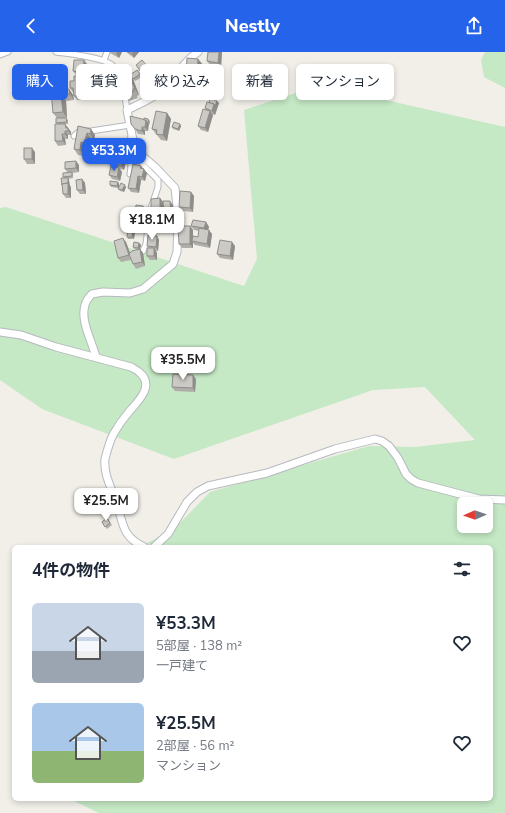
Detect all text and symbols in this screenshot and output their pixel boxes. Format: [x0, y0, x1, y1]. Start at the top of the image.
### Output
text: Nestly [225, 14, 280, 38]
icon: back [20, 15, 42, 37]
icon: share [463, 15, 485, 37]
chip: 購入 [12, 64, 68, 100]
chip: 賃貸 [76, 64, 132, 100]
chip: 絞り込み [140, 64, 224, 100]
chip: 新着 [232, 64, 288, 100]
chip: マンション [296, 64, 394, 100]
pin: ¥53.3M [81, 138, 147, 172]
text: ¥53.3M [91, 142, 137, 160]
pin: ¥18.1M [119, 207, 185, 241]
text: ¥18.1M [129, 211, 175, 229]
pin: ¥35.5M [150, 347, 216, 381]
text: ¥35.5M [160, 351, 206, 369]
pin: ¥25.5M [73, 488, 139, 522]
text: ¥25.5M [83, 492, 129, 510]
north arrow [457, 497, 493, 533]
map controls [457, 497, 493, 533]
icon: filters [451, 558, 473, 580]
text: 4件の物件 [32, 559, 110, 582]
text: ¥53.3M [156, 612, 216, 635]
icon: home [64, 619, 112, 667]
icon: heart [451, 632, 473, 654]
text: 5部屋 · 138 m² [156, 637, 242, 655]
text: 一戸建て [156, 657, 208, 675]
text: ¥25.5M [156, 712, 216, 735]
icon: home [64, 719, 112, 767]
icon: heart [451, 732, 473, 754]
text: 2部屋 · 56 m² [156, 737, 234, 755]
text: マンション [156, 757, 221, 775]

